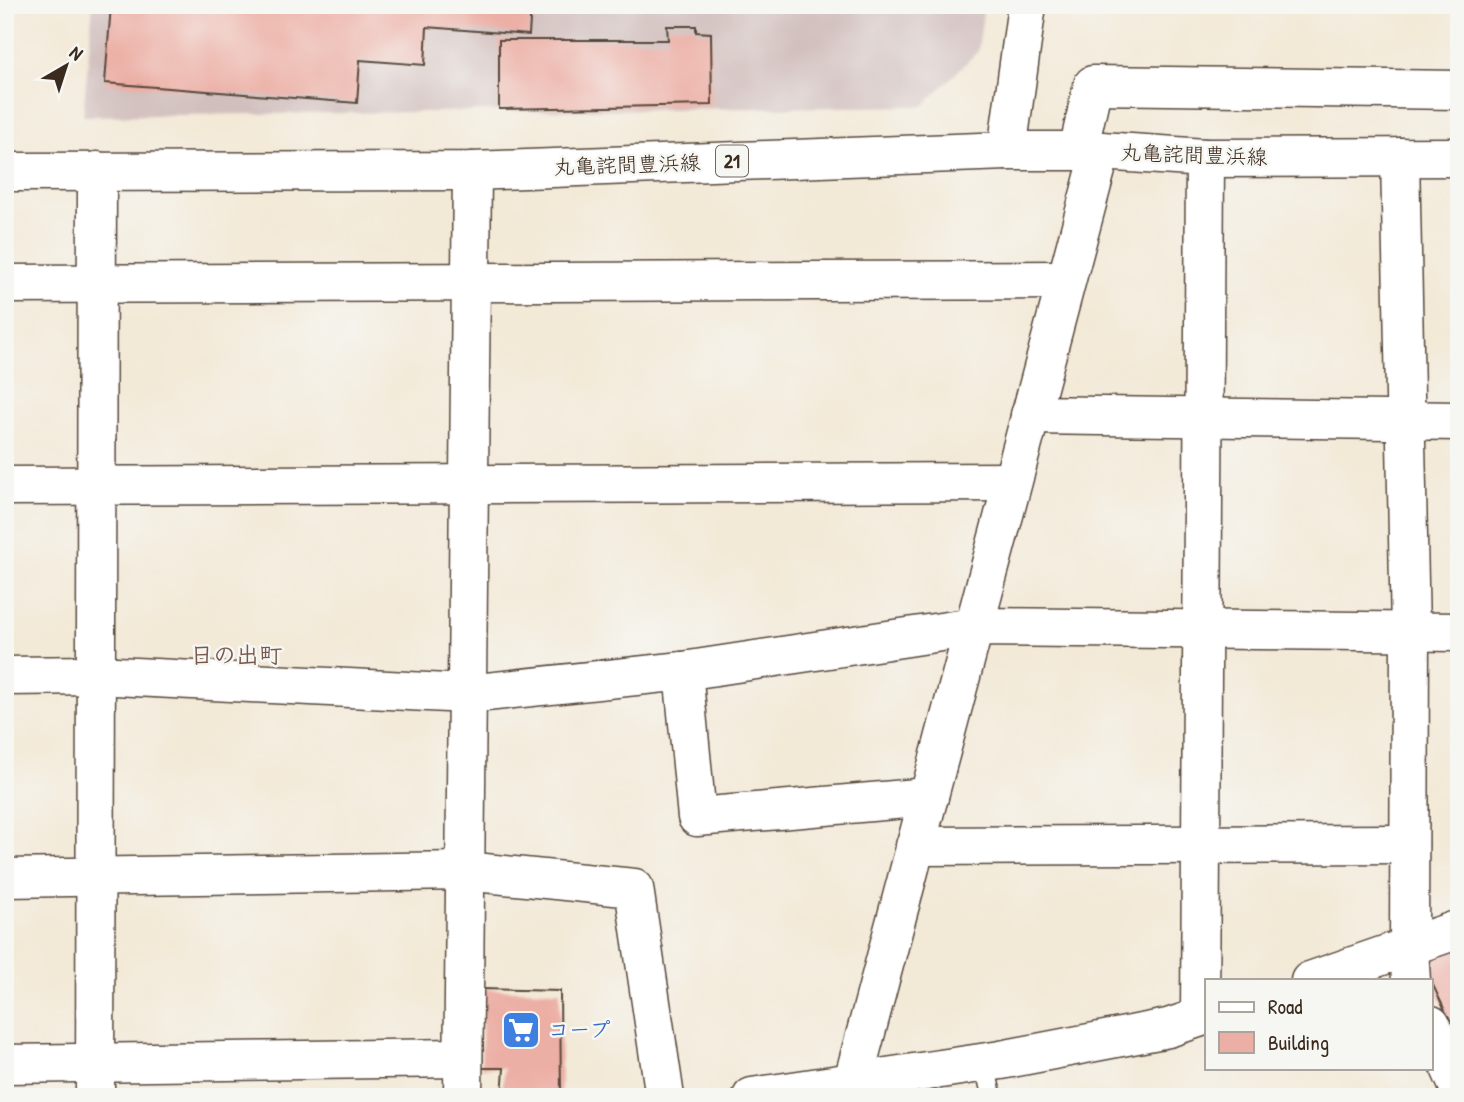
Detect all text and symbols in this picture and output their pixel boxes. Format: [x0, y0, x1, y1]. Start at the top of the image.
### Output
north arrow [32, 32, 102, 102]
text: N [65, 40, 89, 66]
street label: 丸亀詫間豊浜線 [1120, 137, 1268, 172]
road number: 21 [716, 146, 748, 176]
street label: 丸亀詫間豊浜線 [553, 147, 701, 182]
district label: 日の出町 [190, 639, 282, 670]
legend [1205, 979, 1432, 1070]
text: Road [1268, 992, 1302, 1021]
supermarket icon: コープ [500, 1009, 542, 1051]
place label: コープ [548, 1015, 610, 1044]
text: Building [1268, 1028, 1329, 1057]

